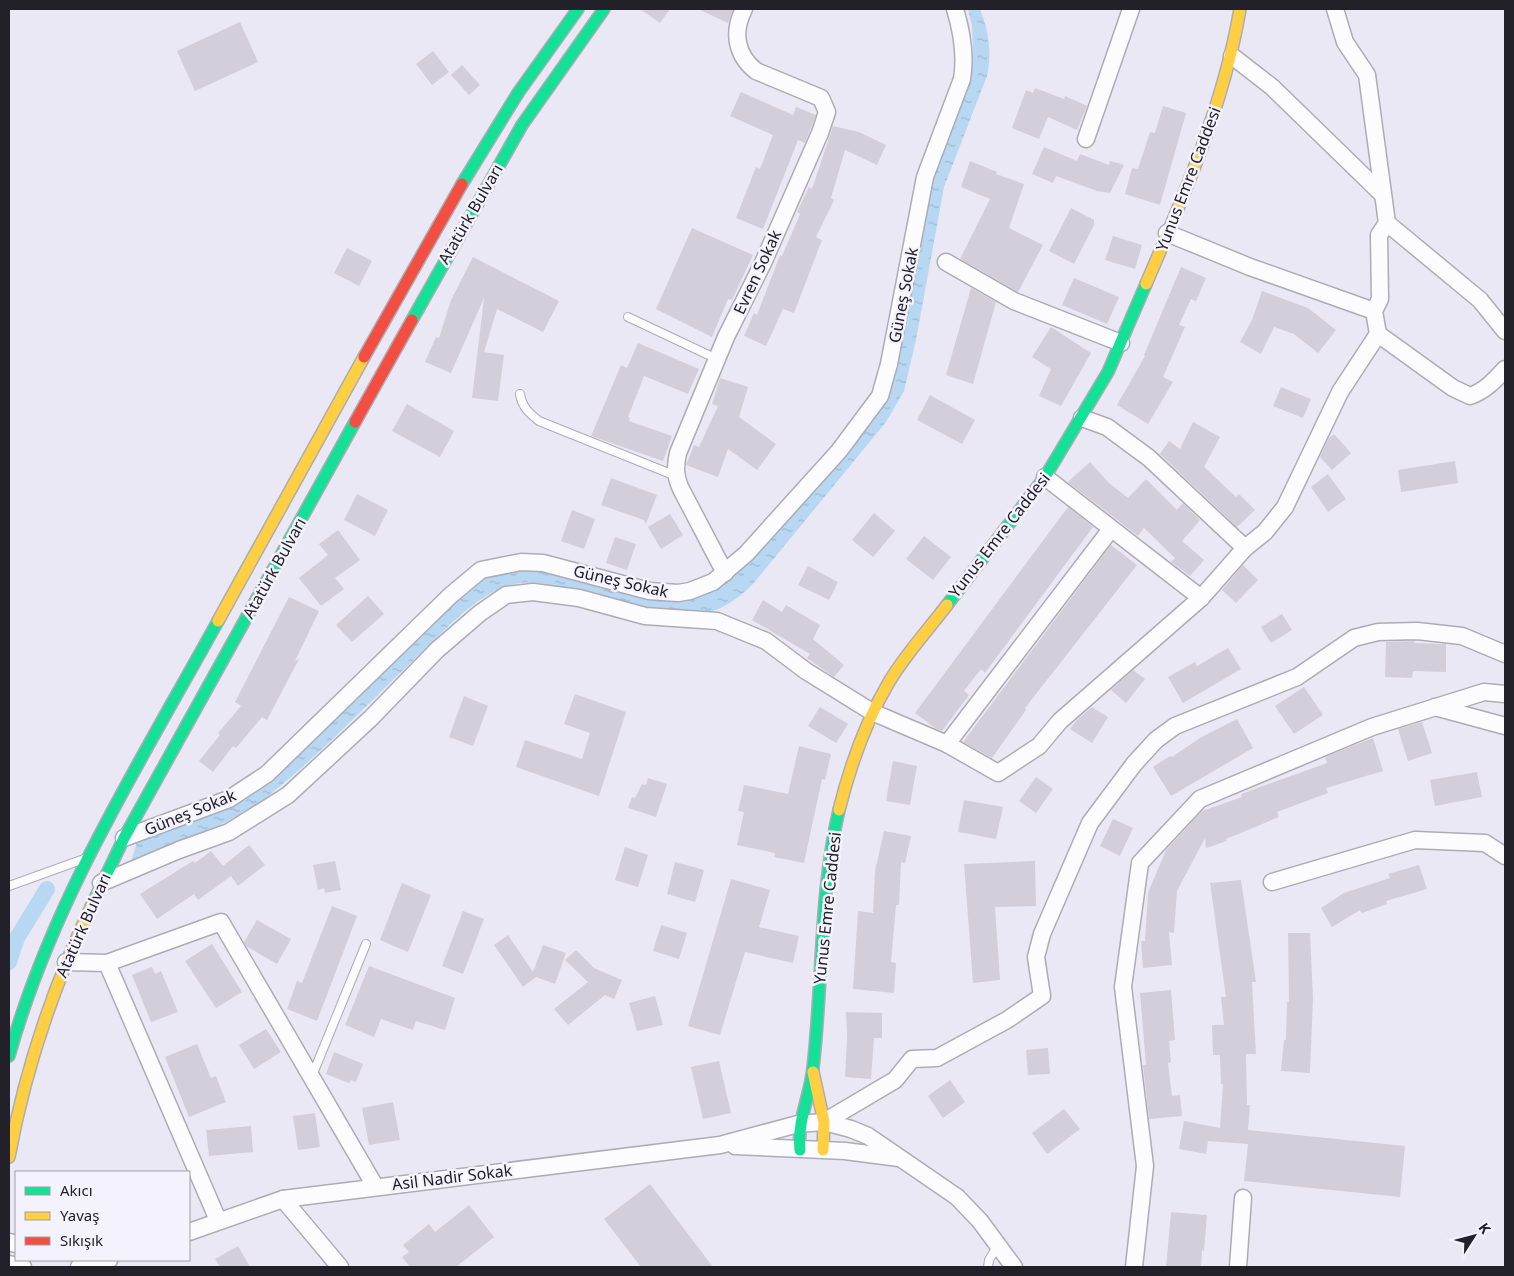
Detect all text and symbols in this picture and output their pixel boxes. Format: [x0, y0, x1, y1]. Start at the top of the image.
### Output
street label: Yunus Emre Caddesi [1150, 104, 1226, 254]
street label: Atatürk Bulvarı [432, 160, 508, 268]
street label: Evren Sokak [728, 226, 786, 318]
street label: Güneş Sokak [883, 245, 923, 345]
street label: Yunus Emre Caddesi [943, 468, 1055, 602]
street label: Atatürk Bulvarı [237, 514, 311, 622]
street label: Güneş Sokak [571, 559, 671, 603]
street label: Güneş Sokak [141, 784, 239, 840]
street label: Yunus Emre Caddesi [808, 831, 846, 985]
street label: Atatürk Bulvarı [50, 869, 116, 981]
street label: Asil Nadir Sokak [391, 1159, 514, 1195]
legend [15, 1171, 190, 1261]
text: Akıcı [60, 1180, 93, 1200]
text: Yavaş [60, 1205, 99, 1225]
north arrow [1449, 1211, 1499, 1261]
text: K [1475, 1219, 1496, 1238]
text: Sıkışık [60, 1230, 103, 1250]

